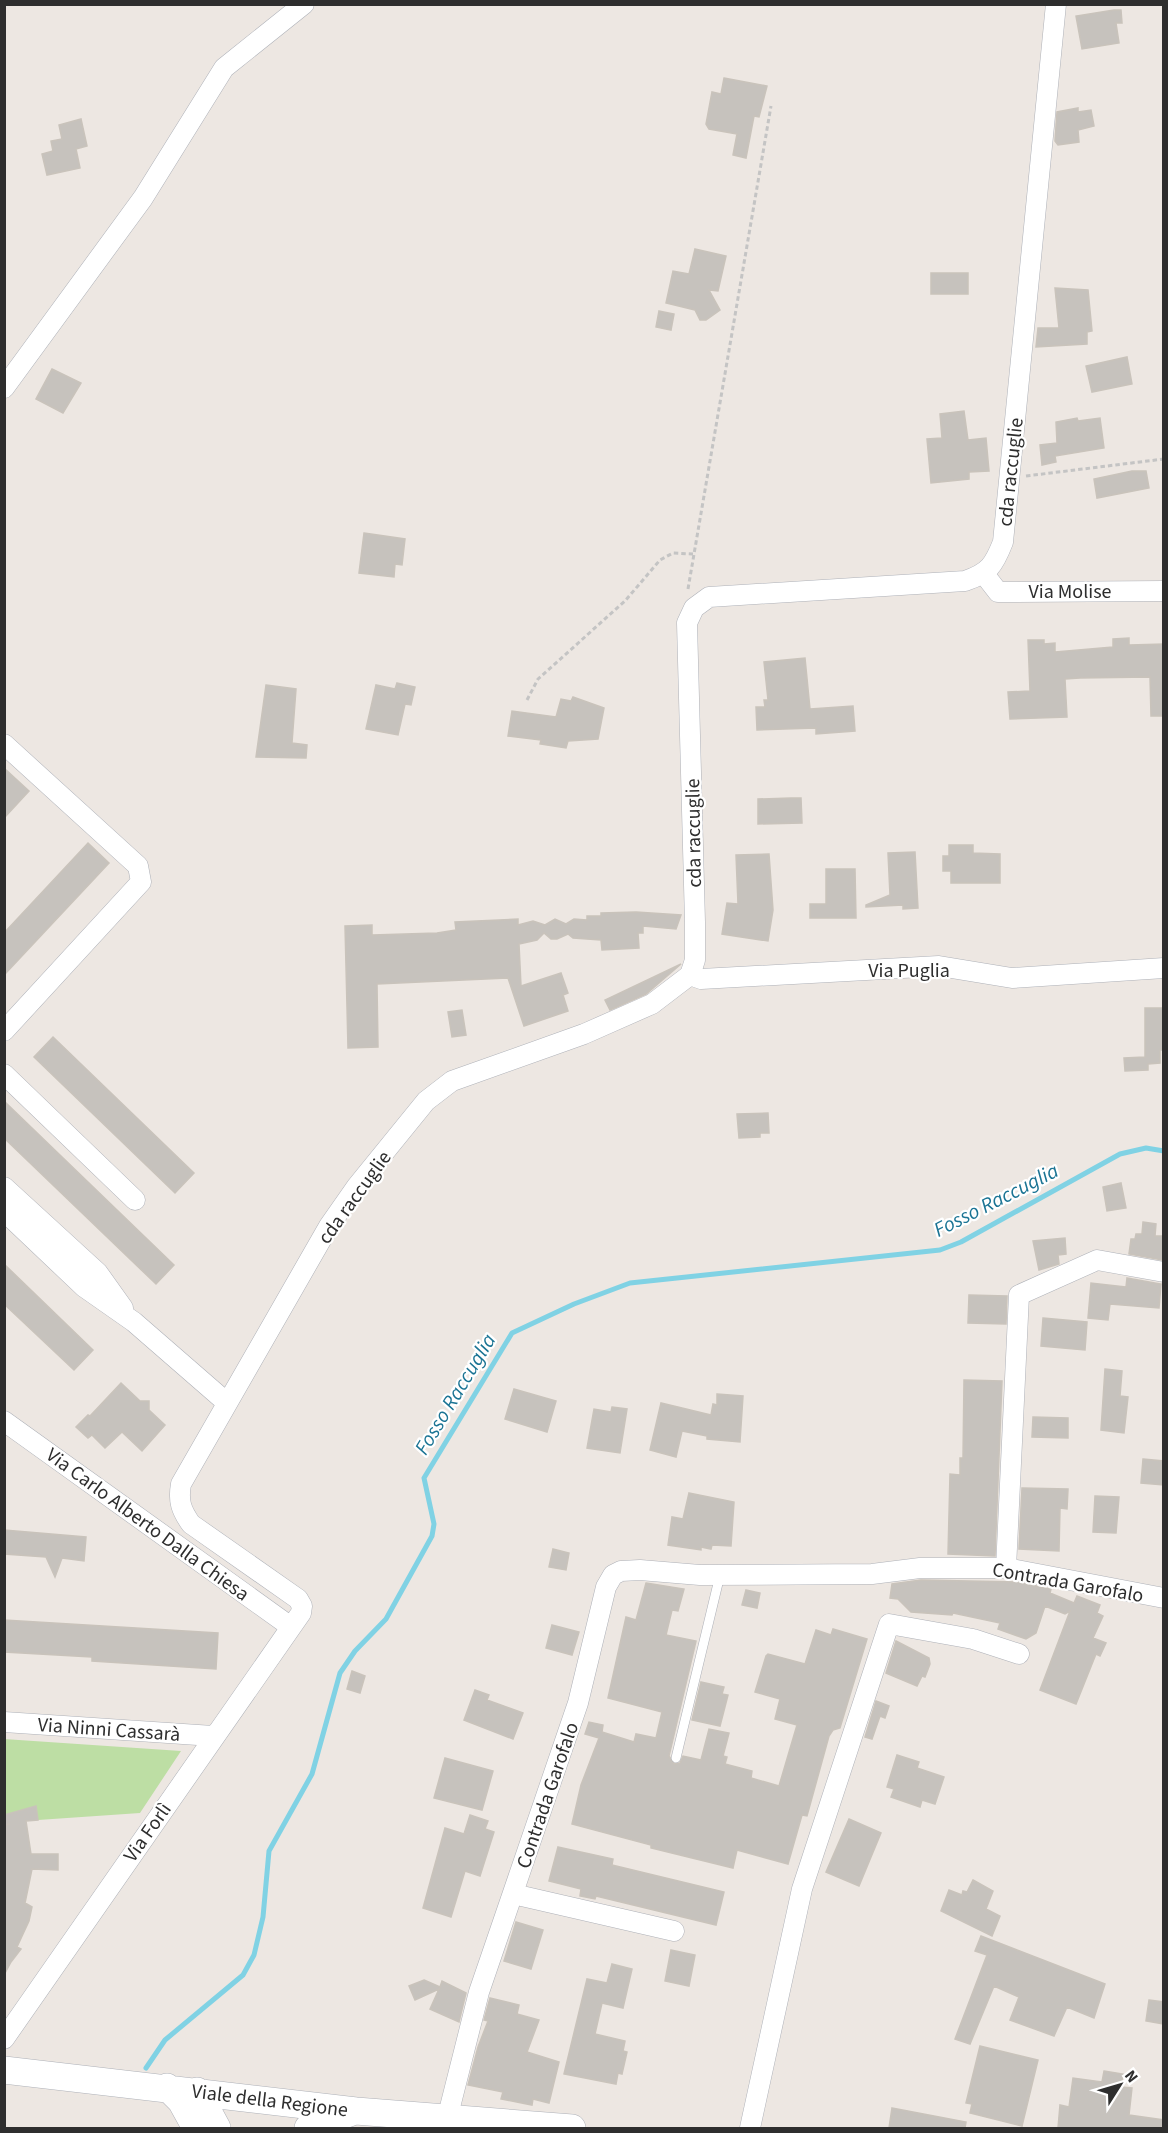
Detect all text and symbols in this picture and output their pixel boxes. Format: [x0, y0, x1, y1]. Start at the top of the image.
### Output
street label: cda raccuglie [991, 416, 1031, 528]
street label: Via Molise [1029, 578, 1112, 606]
street label: cda raccuglie [679, 778, 709, 888]
street label: Via Puglia [868, 957, 950, 985]
street label: cda raccuglie [311, 1145, 398, 1250]
water label: Fosso Raccuglia [928, 1156, 1064, 1244]
water label: Fosso Raccuglia [407, 1328, 503, 1460]
street label: Via Carlo Alberto Dalla Chiesa [40, 1441, 255, 1608]
street label: Contrada Garofalo [990, 1556, 1146, 1610]
street label: Via Ninni Cassarà [37, 1711, 181, 1749]
street label: Contrada Garofalo [510, 1718, 586, 1872]
street label: Via Forlì [117, 1797, 178, 1868]
north arrow [1090, 2055, 1150, 2115]
text: N [1119, 2066, 1143, 2087]
street label: Viale della Regione [190, 2078, 350, 2124]

